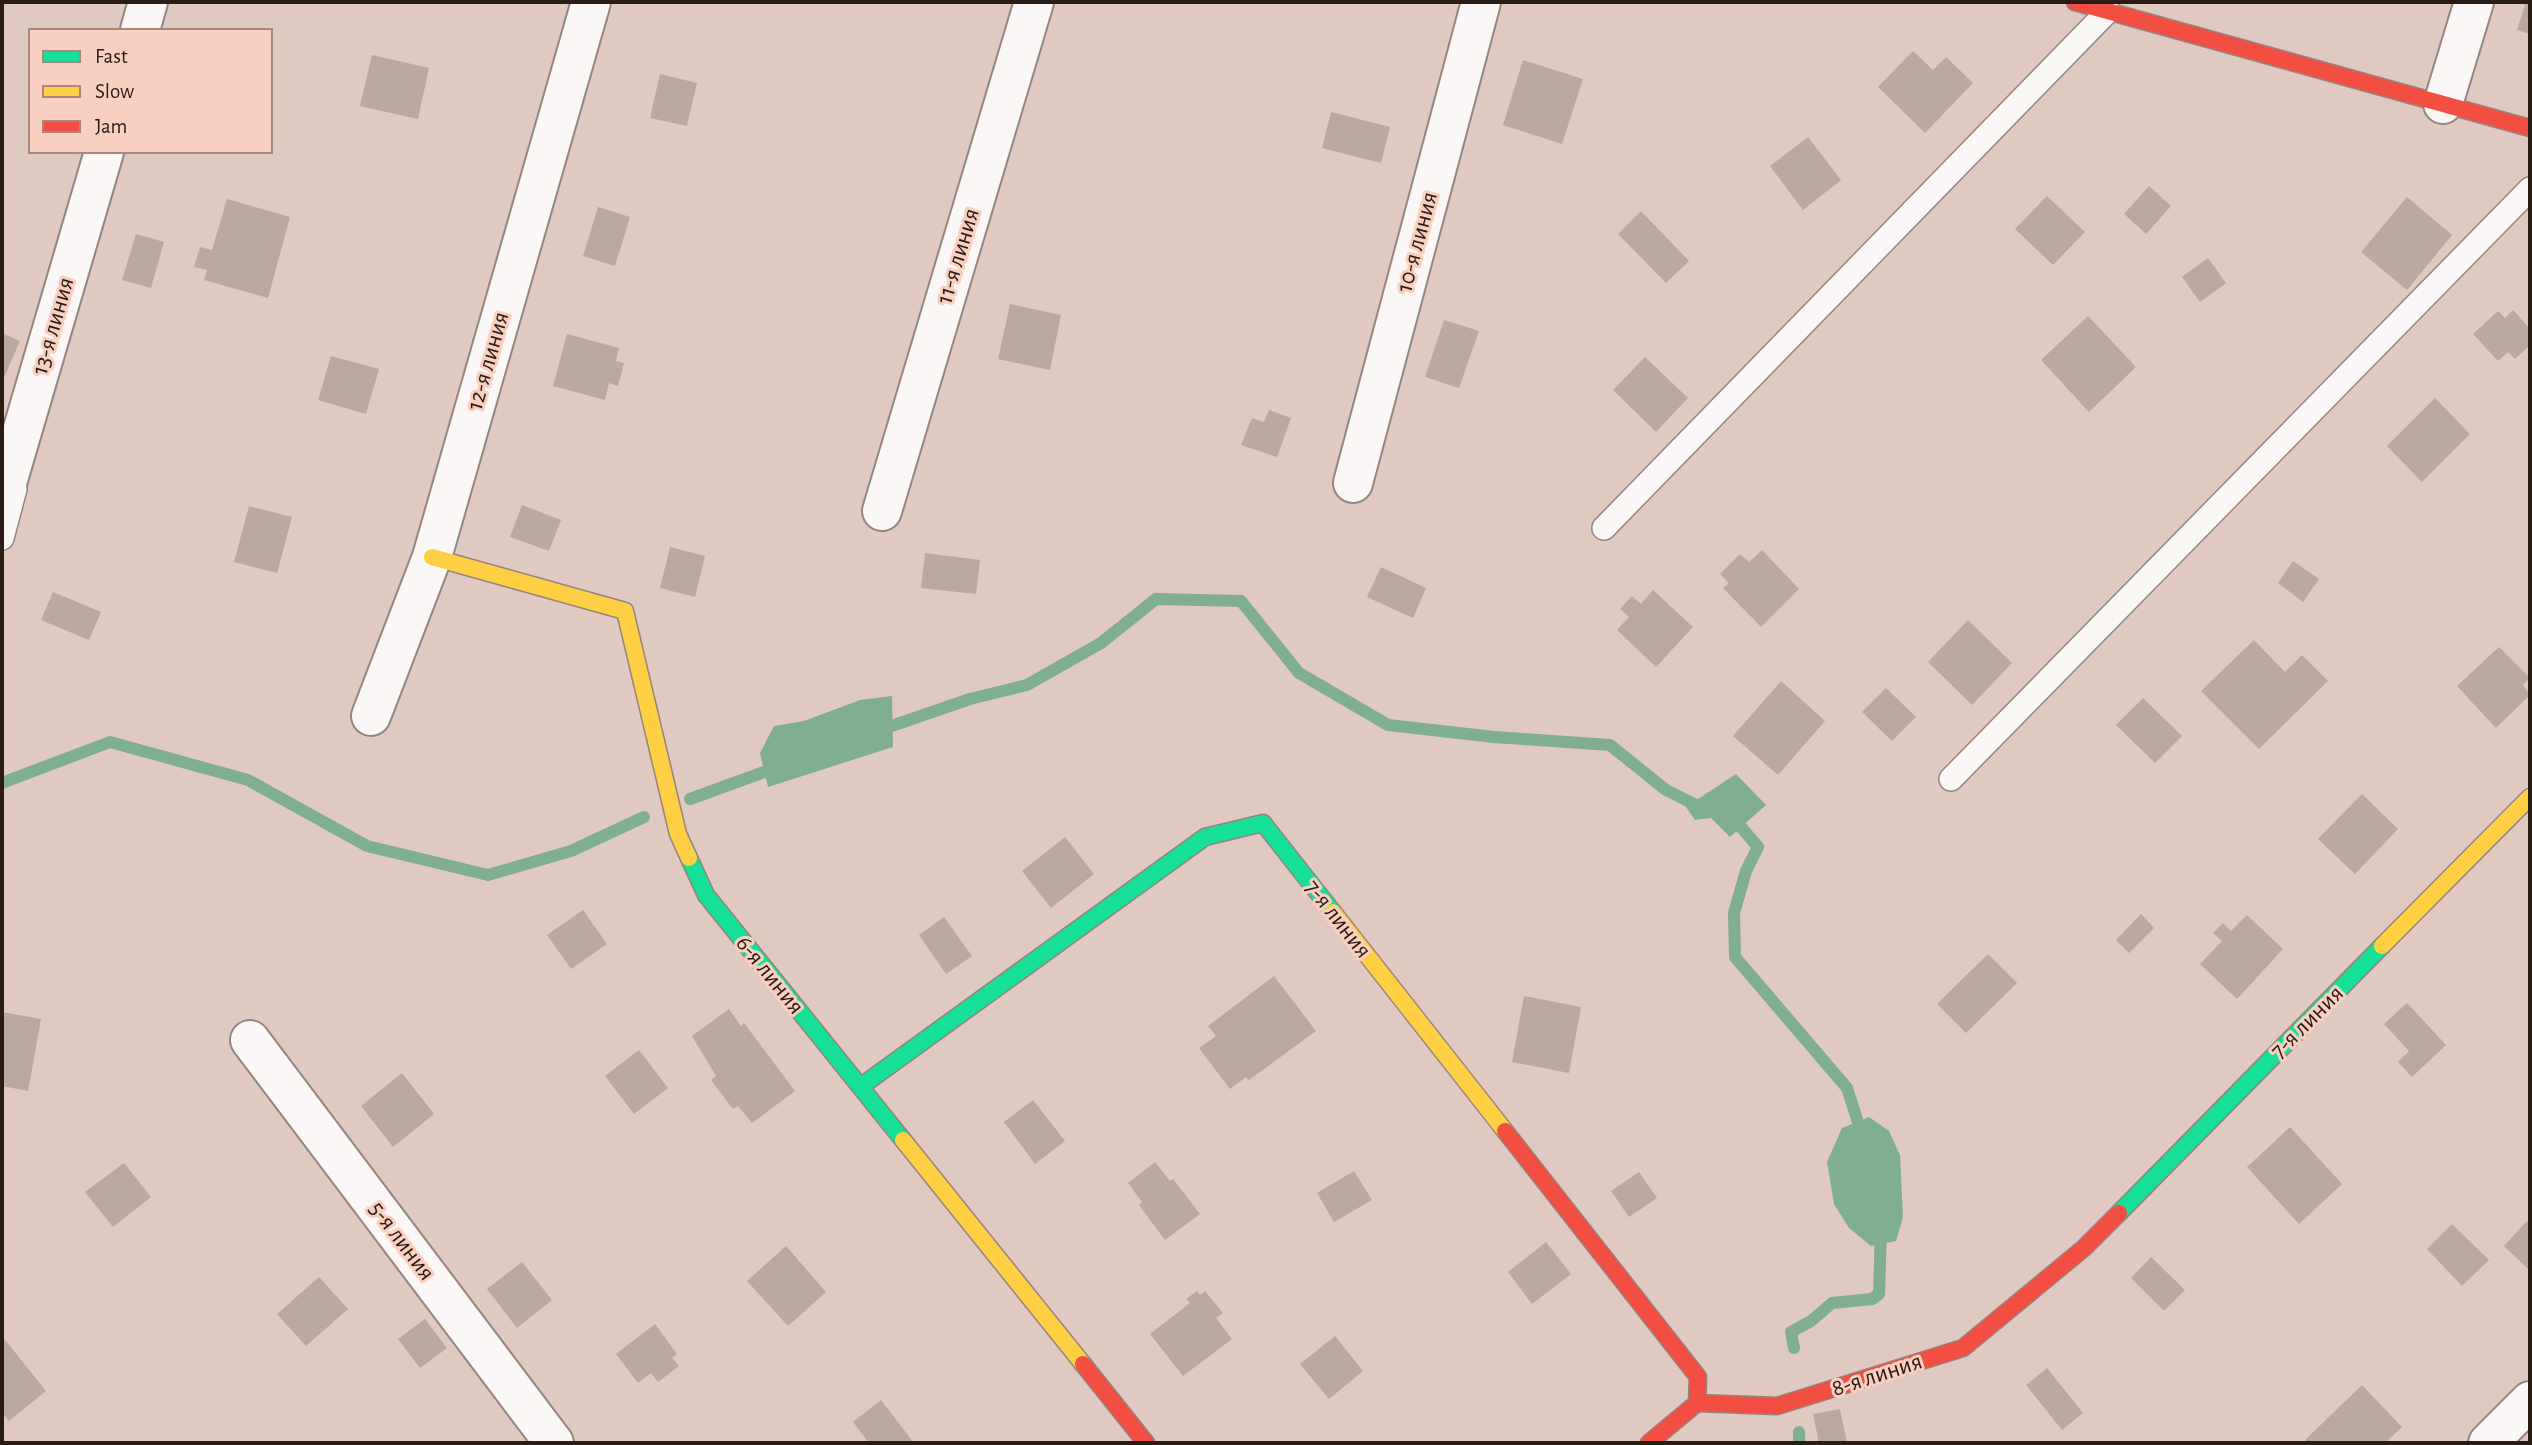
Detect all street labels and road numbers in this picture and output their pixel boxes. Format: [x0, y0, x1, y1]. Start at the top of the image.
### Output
street label: 10-я линия [1390, 189, 1444, 295]
street label: 11-я линия [930, 205, 986, 307]
street label: 13-я линия [25, 274, 81, 378]
street label: 12-я линия [460, 308, 516, 414]
street label: 7-я линия [1298, 874, 1378, 964]
street label: 6-я линия [729, 930, 811, 1020]
street label: 7-я линия [2264, 979, 2350, 1065]
street label: 5-я линия [363, 1196, 441, 1286]
street label: 8-я линия [1828, 1347, 1926, 1403]

